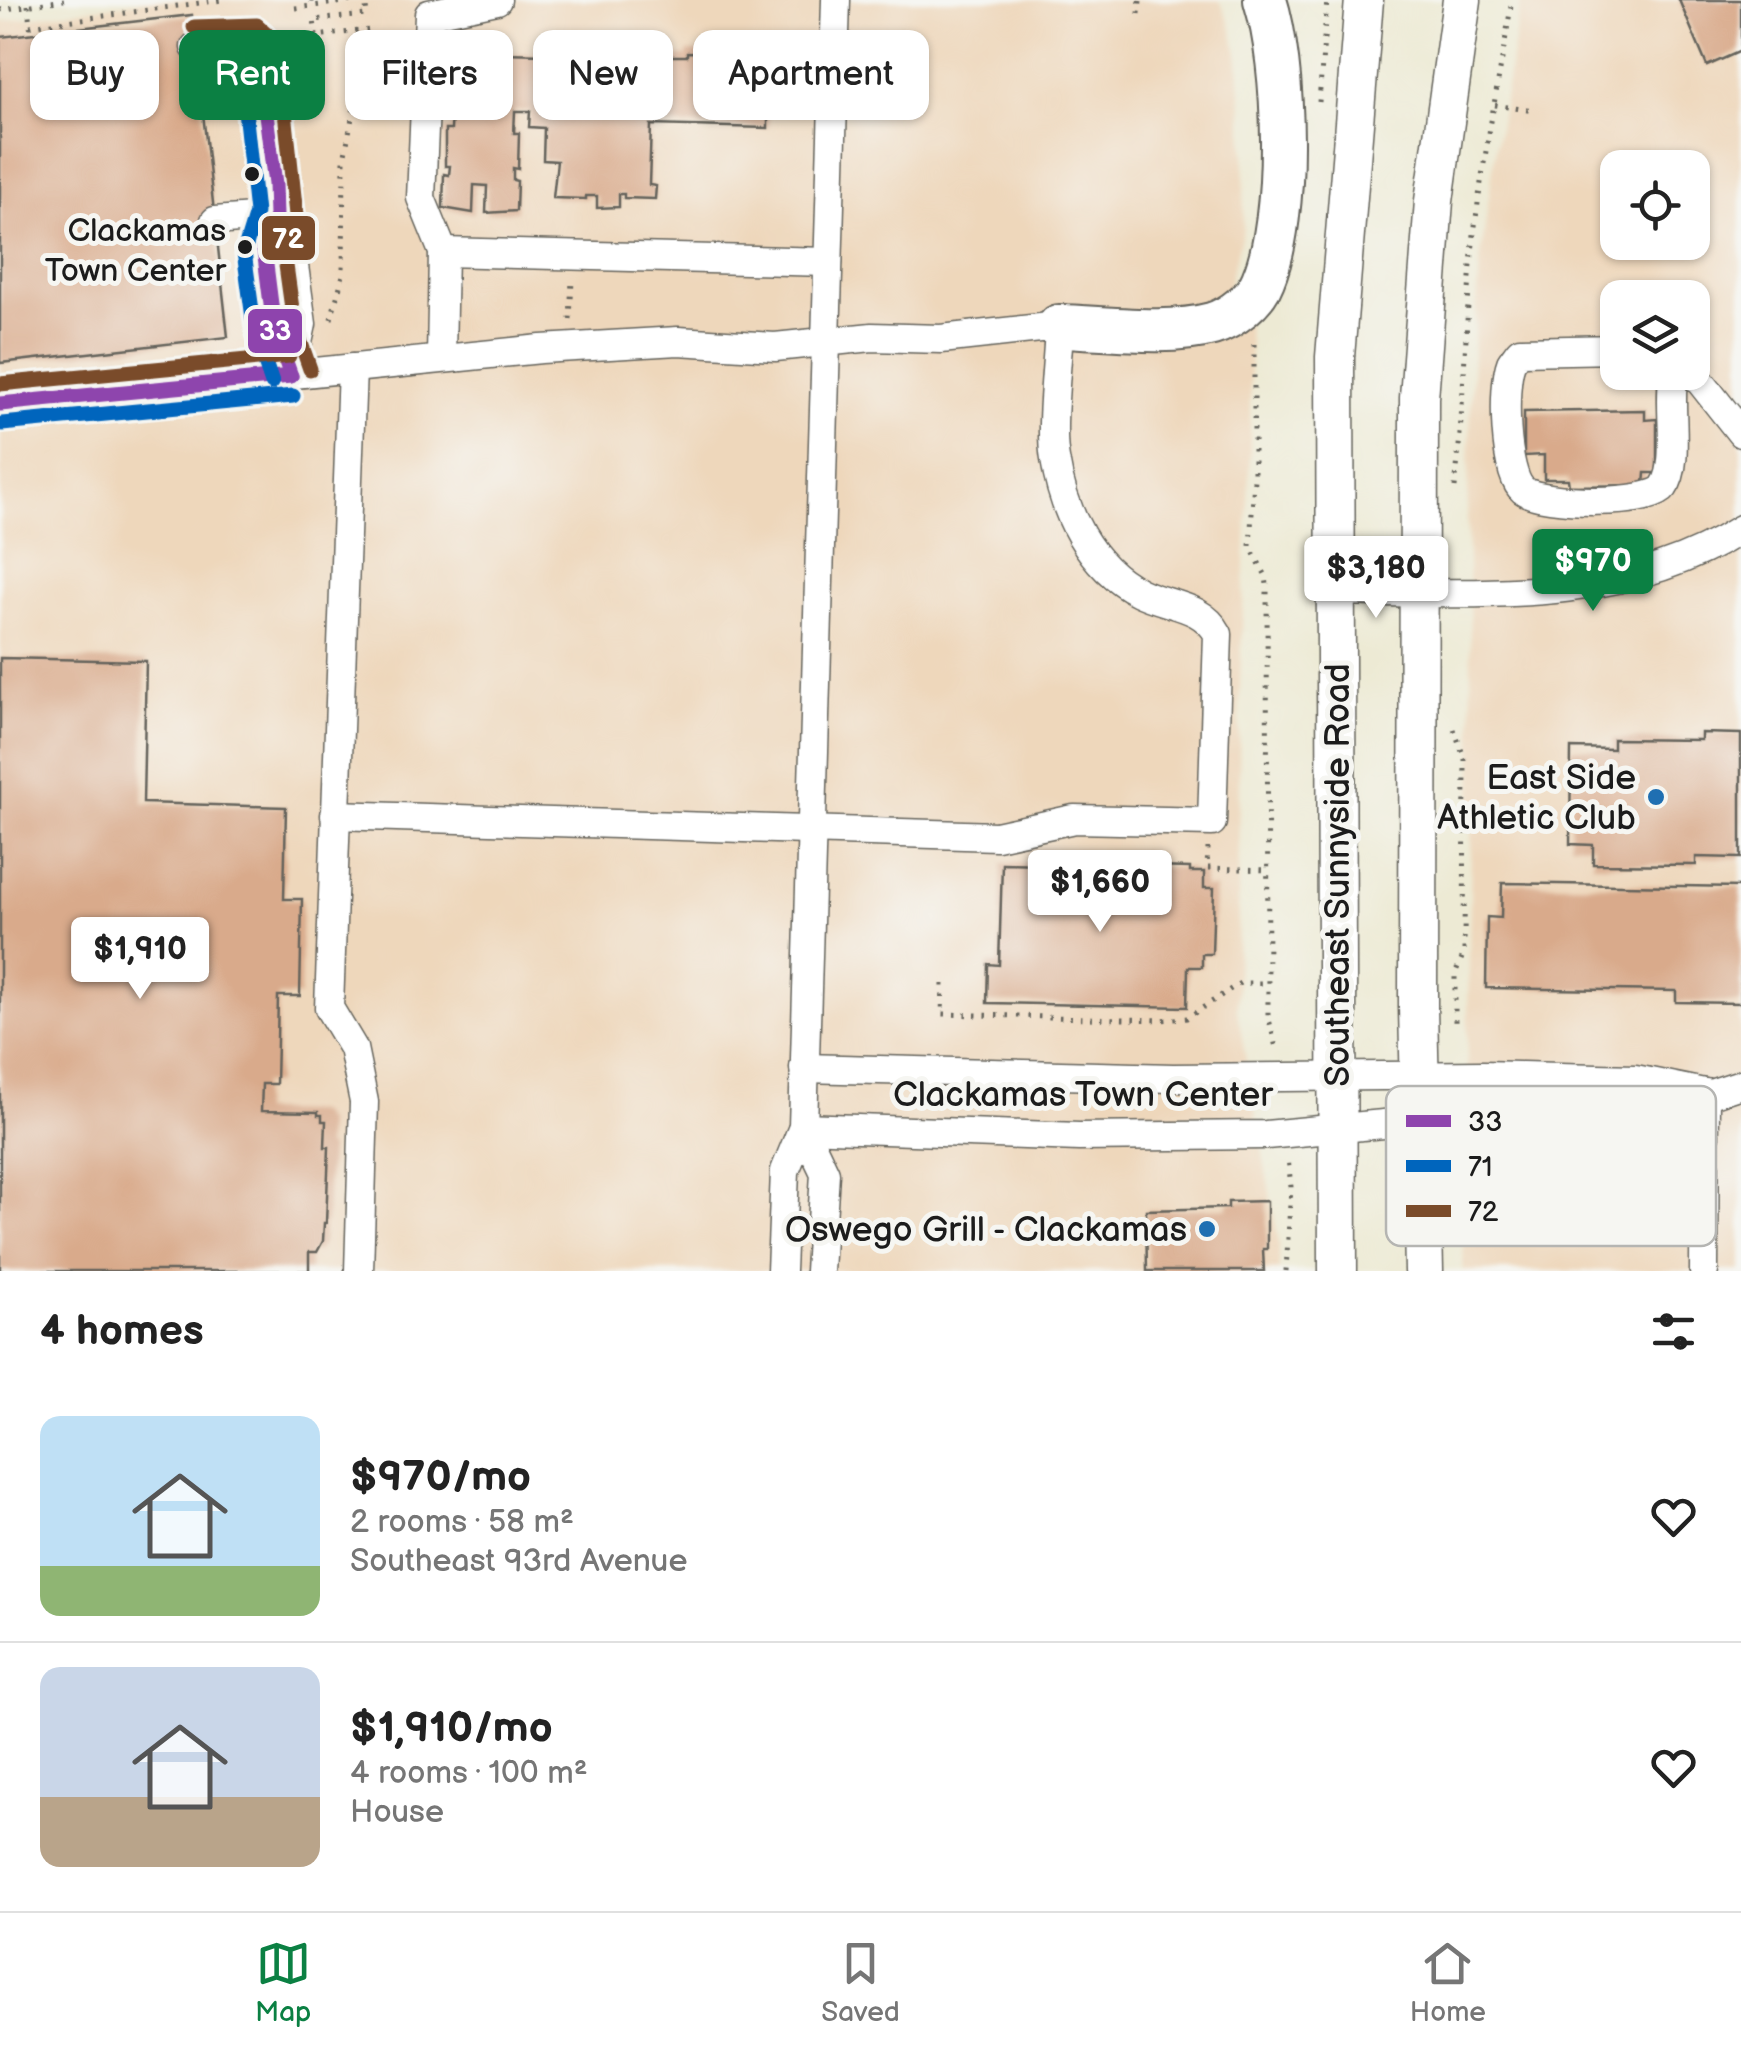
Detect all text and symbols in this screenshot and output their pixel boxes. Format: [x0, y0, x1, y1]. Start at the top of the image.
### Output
chip: Buy [30, 30, 159, 120]
chip: Rent [179, 30, 325, 120]
chip: Filters [345, 30, 513, 120]
chip: New [533, 30, 673, 120]
chip: Apartment [693, 30, 929, 120]
map controls [1600, 150, 1710, 390]
button: locate [1600, 150, 1710, 260]
unlabelled marker [242, 164, 262, 184]
place label: Clackamas Town Center [45, 212, 226, 291]
line badge: 72 [260, 214, 317, 262]
text: 72 [272, 223, 304, 256]
marker: Clackamas Town Center [235, 237, 255, 257]
button: layers [1600, 280, 1710, 390]
line badge: 33 [246, 307, 304, 355]
text: 33 [259, 315, 291, 348]
pin: $970 [1534, 529, 1652, 614]
pin: $3,180 [1295, 536, 1457, 621]
text: $970 [1554, 542, 1632, 581]
text: $3,180 [1326, 549, 1426, 588]
street label: Southeast Sunnyside Road [1317, 663, 1360, 1087]
place label: East Side Athletic Club [1437, 757, 1636, 840]
marker: East Side Athletic Club [1645, 786, 1667, 808]
pin: $1,660 [1019, 850, 1181, 935]
text: $1,660 [1050, 863, 1150, 902]
pin: $1,910 [59, 917, 221, 1002]
text: $1,910 [93, 930, 187, 969]
street label: Clackamas Town Center [893, 1074, 1274, 1117]
legend [1386, 1086, 1716, 1246]
text: 33 [1468, 1106, 1502, 1139]
text: 71 [1468, 1151, 1493, 1184]
text: 72 [1468, 1196, 1499, 1229]
place label: Oswego Grill - Clackamas [785, 1209, 1187, 1252]
marker: Oswego Grill - Clackamas [1196, 1218, 1218, 1240]
icon: filters [1646, 1304, 1701, 1359]
text: 4 homes [40, 1306, 204, 1357]
text: $970/mo [350, 1452, 531, 1503]
icon: home [120, 1456, 240, 1576]
icon: heart [1646, 1489, 1701, 1544]
text: 2 rooms · 58 m² [350, 1503, 574, 1542]
text: Southeast 93rd Avenue [350, 1542, 687, 1581]
text: $1,910/mo [350, 1703, 553, 1754]
icon: home [120, 1707, 240, 1827]
icon: heart [1646, 1740, 1701, 1795]
text: 4 rooms · 100 m² [350, 1754, 588, 1793]
text: House [350, 1793, 444, 1832]
tab: Map [255, 1936, 311, 2029]
tab: Saved [821, 1936, 900, 2029]
tab: Home [1410, 1936, 1486, 2029]

